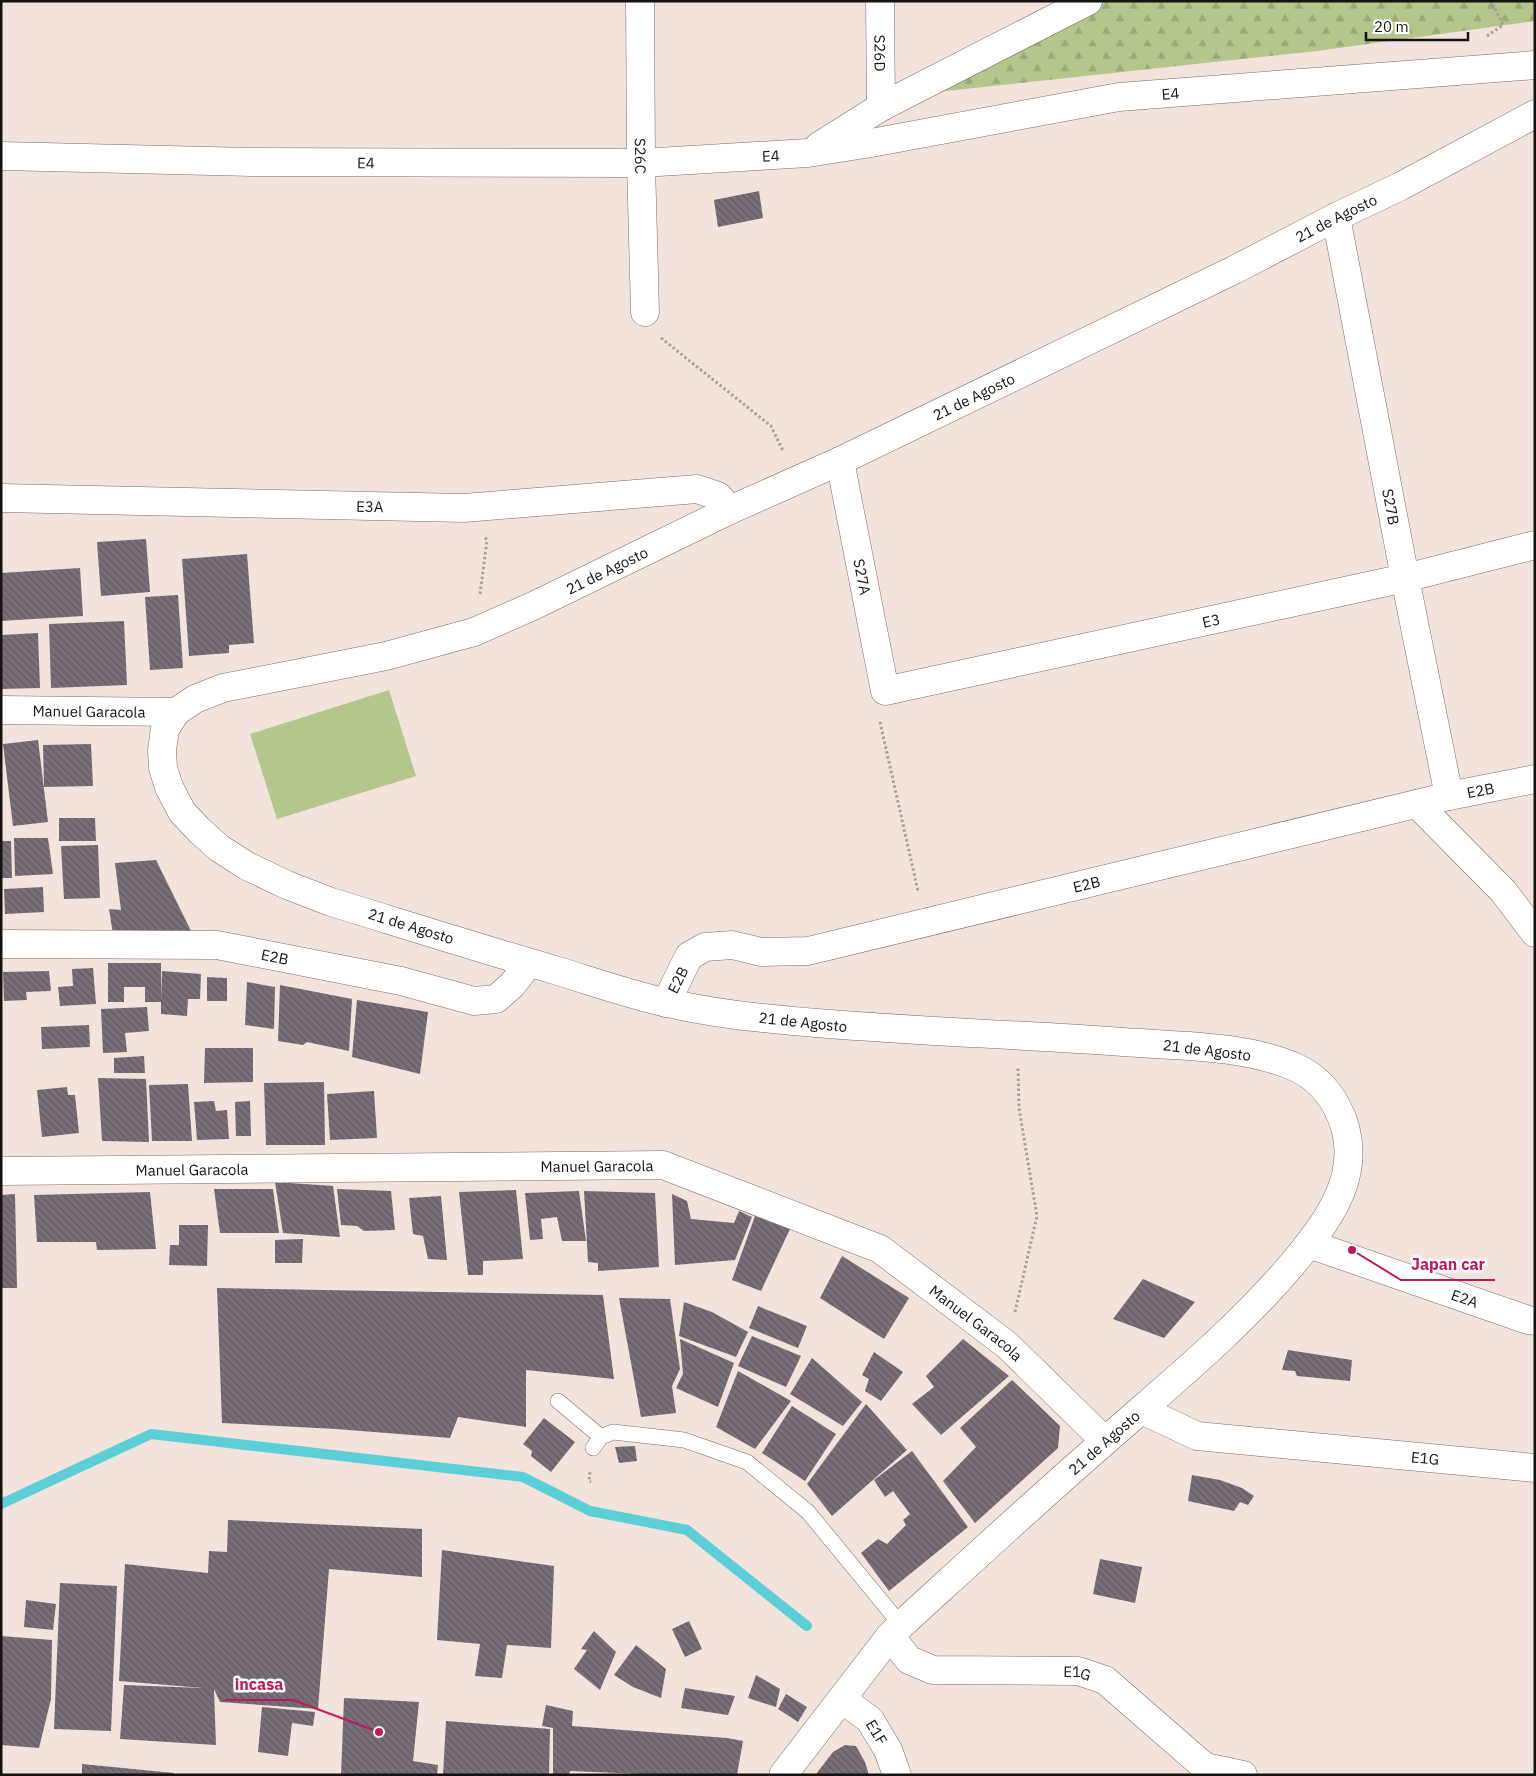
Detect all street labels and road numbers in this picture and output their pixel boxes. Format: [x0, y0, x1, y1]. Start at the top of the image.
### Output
street label: S26D [871, 34, 890, 72]
street label: E4 [1161, 83, 1180, 103]
street label: S26C [631, 138, 651, 174]
street label: E4 [761, 145, 780, 165]
street label: E4 [357, 153, 375, 172]
street label: 21 de Agosto [1292, 189, 1380, 246]
street label: 21 de Agosto [929, 368, 1018, 424]
street label: S27B [1379, 487, 1404, 526]
street label: E3A [356, 496, 384, 516]
street label: 21 de Agosto [563, 542, 651, 598]
street label: S27A [850, 557, 876, 597]
street label: E3 [1200, 609, 1222, 631]
street label: Manuel Garacola [32, 701, 146, 721]
street label: E2B [1465, 778, 1496, 802]
street label: E2B [1071, 871, 1102, 896]
street label: 21 de Agosto [366, 904, 456, 948]
street label: E2B [260, 944, 290, 968]
street label: E2B [663, 963, 692, 996]
street label: 21 de Agosto [758, 1008, 848, 1036]
street label: 21 de Agosto [1162, 1035, 1252, 1065]
street label: Manuel Garacola [540, 1156, 654, 1176]
street label: Manuel Garacola [135, 1159, 249, 1179]
street label: Manuel Garacola [926, 1280, 1027, 1365]
street label: E2A [1449, 1285, 1481, 1312]
street label: 21 de Agosto [1064, 1406, 1143, 1479]
street label: E1G [1410, 1447, 1440, 1468]
street label: E1G [1063, 1661, 1094, 1684]
street label: E1F [862, 1716, 892, 1748]

